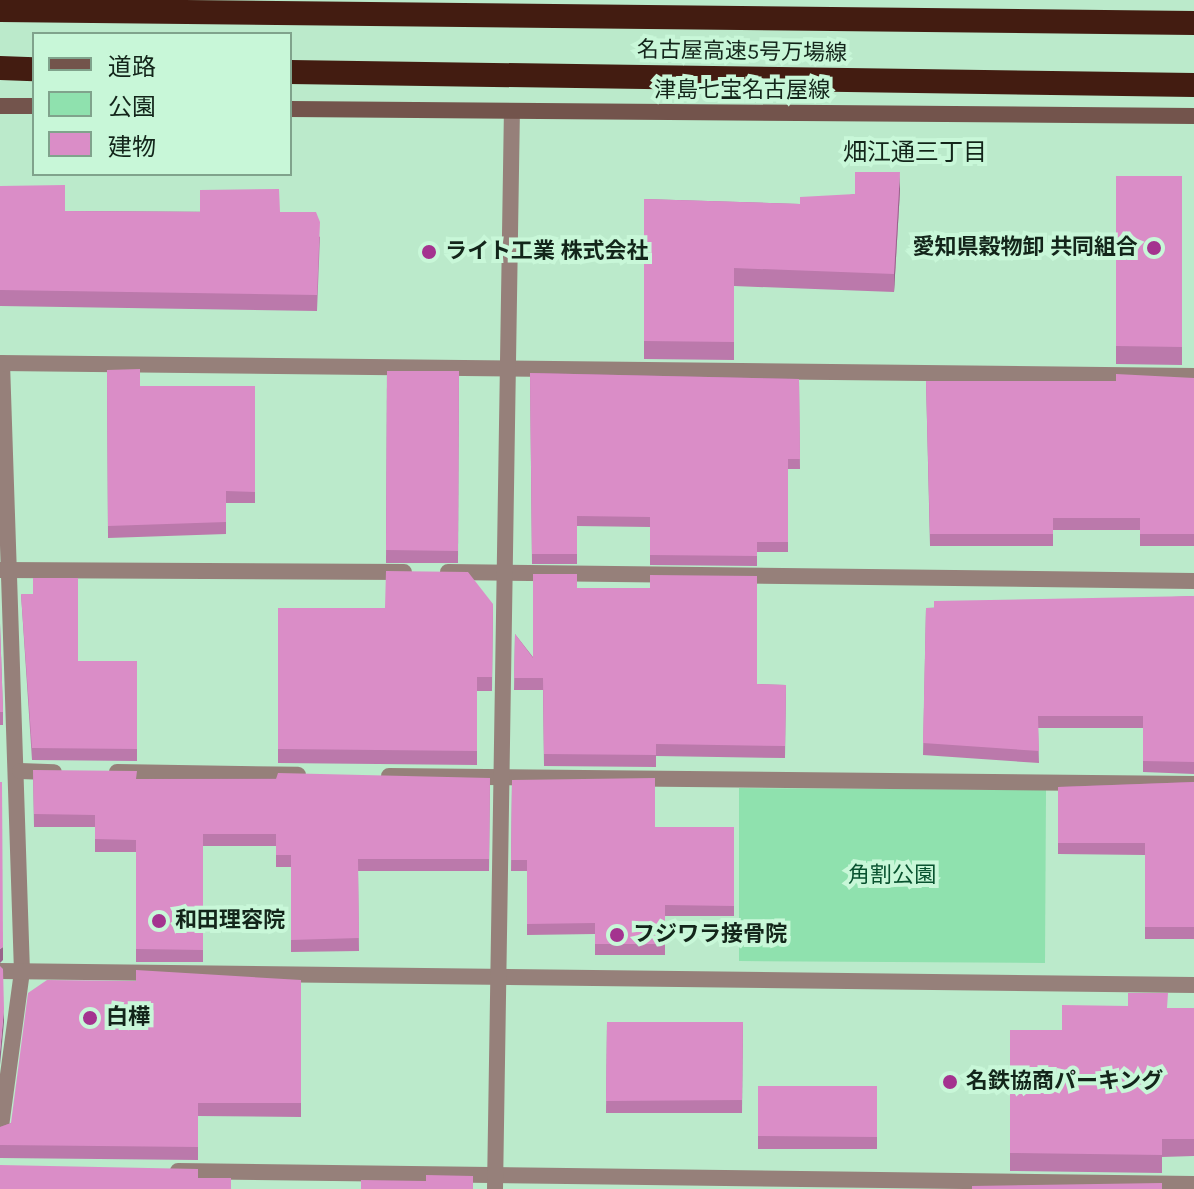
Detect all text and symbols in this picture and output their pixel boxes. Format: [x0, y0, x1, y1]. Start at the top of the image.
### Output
legend [32, 32, 292, 176]
street label: 名古屋高速5号万場線 [637, 37, 847, 67]
text: 道路 [108, 53, 156, 81]
street label: 津島七宝名古屋線 [654, 78, 830, 104]
text: 公園 [108, 93, 156, 121]
text: 建物 [108, 133, 156, 161]
district label: 畑江通三丁目 [843, 139, 987, 167]
place label: 愛知県穀物卸 共同組合 [912, 235, 1138, 261]
place label: ライト工業 株式会社 [445, 239, 649, 265]
marker: 愛知県穀物卸 共同組合 [1145, 239, 1163, 257]
marker: ライト工業 株式会社 [420, 243, 438, 261]
park label: 角割公園 [848, 863, 936, 889]
place label: 和田理容院 [175, 908, 285, 934]
marker: 和田理容院 [150, 912, 168, 930]
place label: フジワラ接骨院 [633, 922, 787, 948]
marker: フジワラ接骨院 [608, 926, 626, 944]
place label: 白樺 [106, 1005, 150, 1031]
marker: 白樺 [81, 1009, 99, 1027]
place label: 名鉄協商パーキング [966, 1069, 1164, 1095]
marker: 名鉄協商パーキング [941, 1073, 959, 1091]

